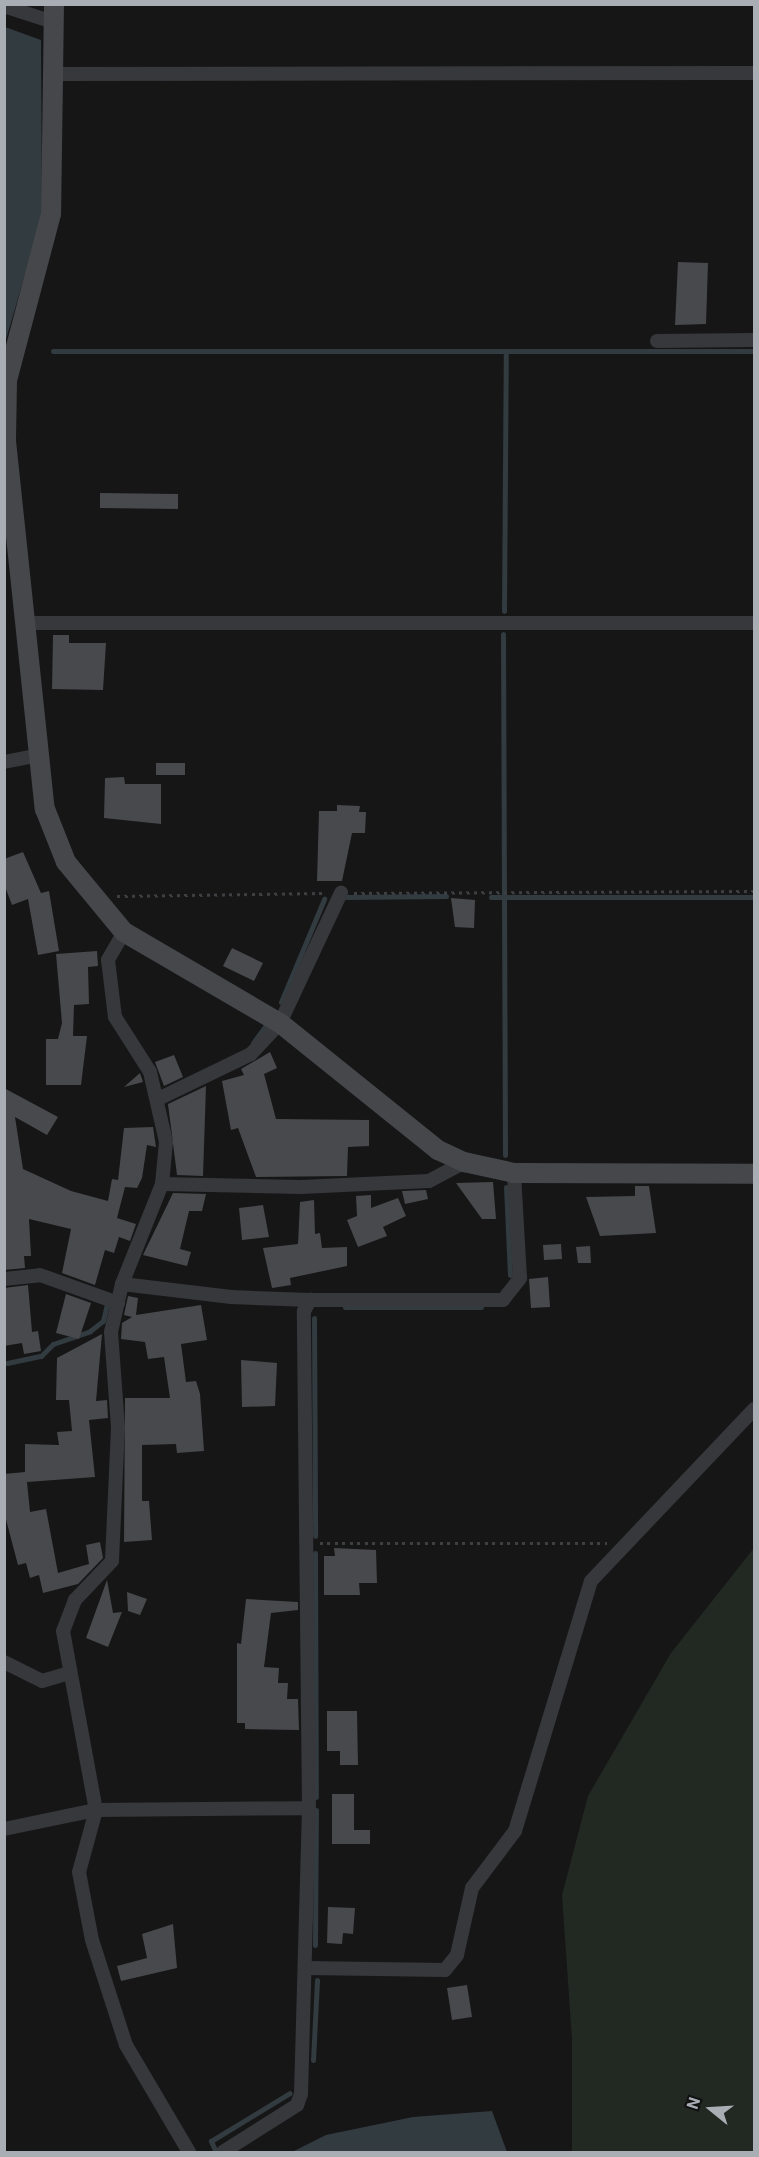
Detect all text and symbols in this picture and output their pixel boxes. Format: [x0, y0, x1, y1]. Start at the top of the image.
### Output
north arrow [681, 2079, 741, 2139]
text: N [683, 2095, 704, 2112]

